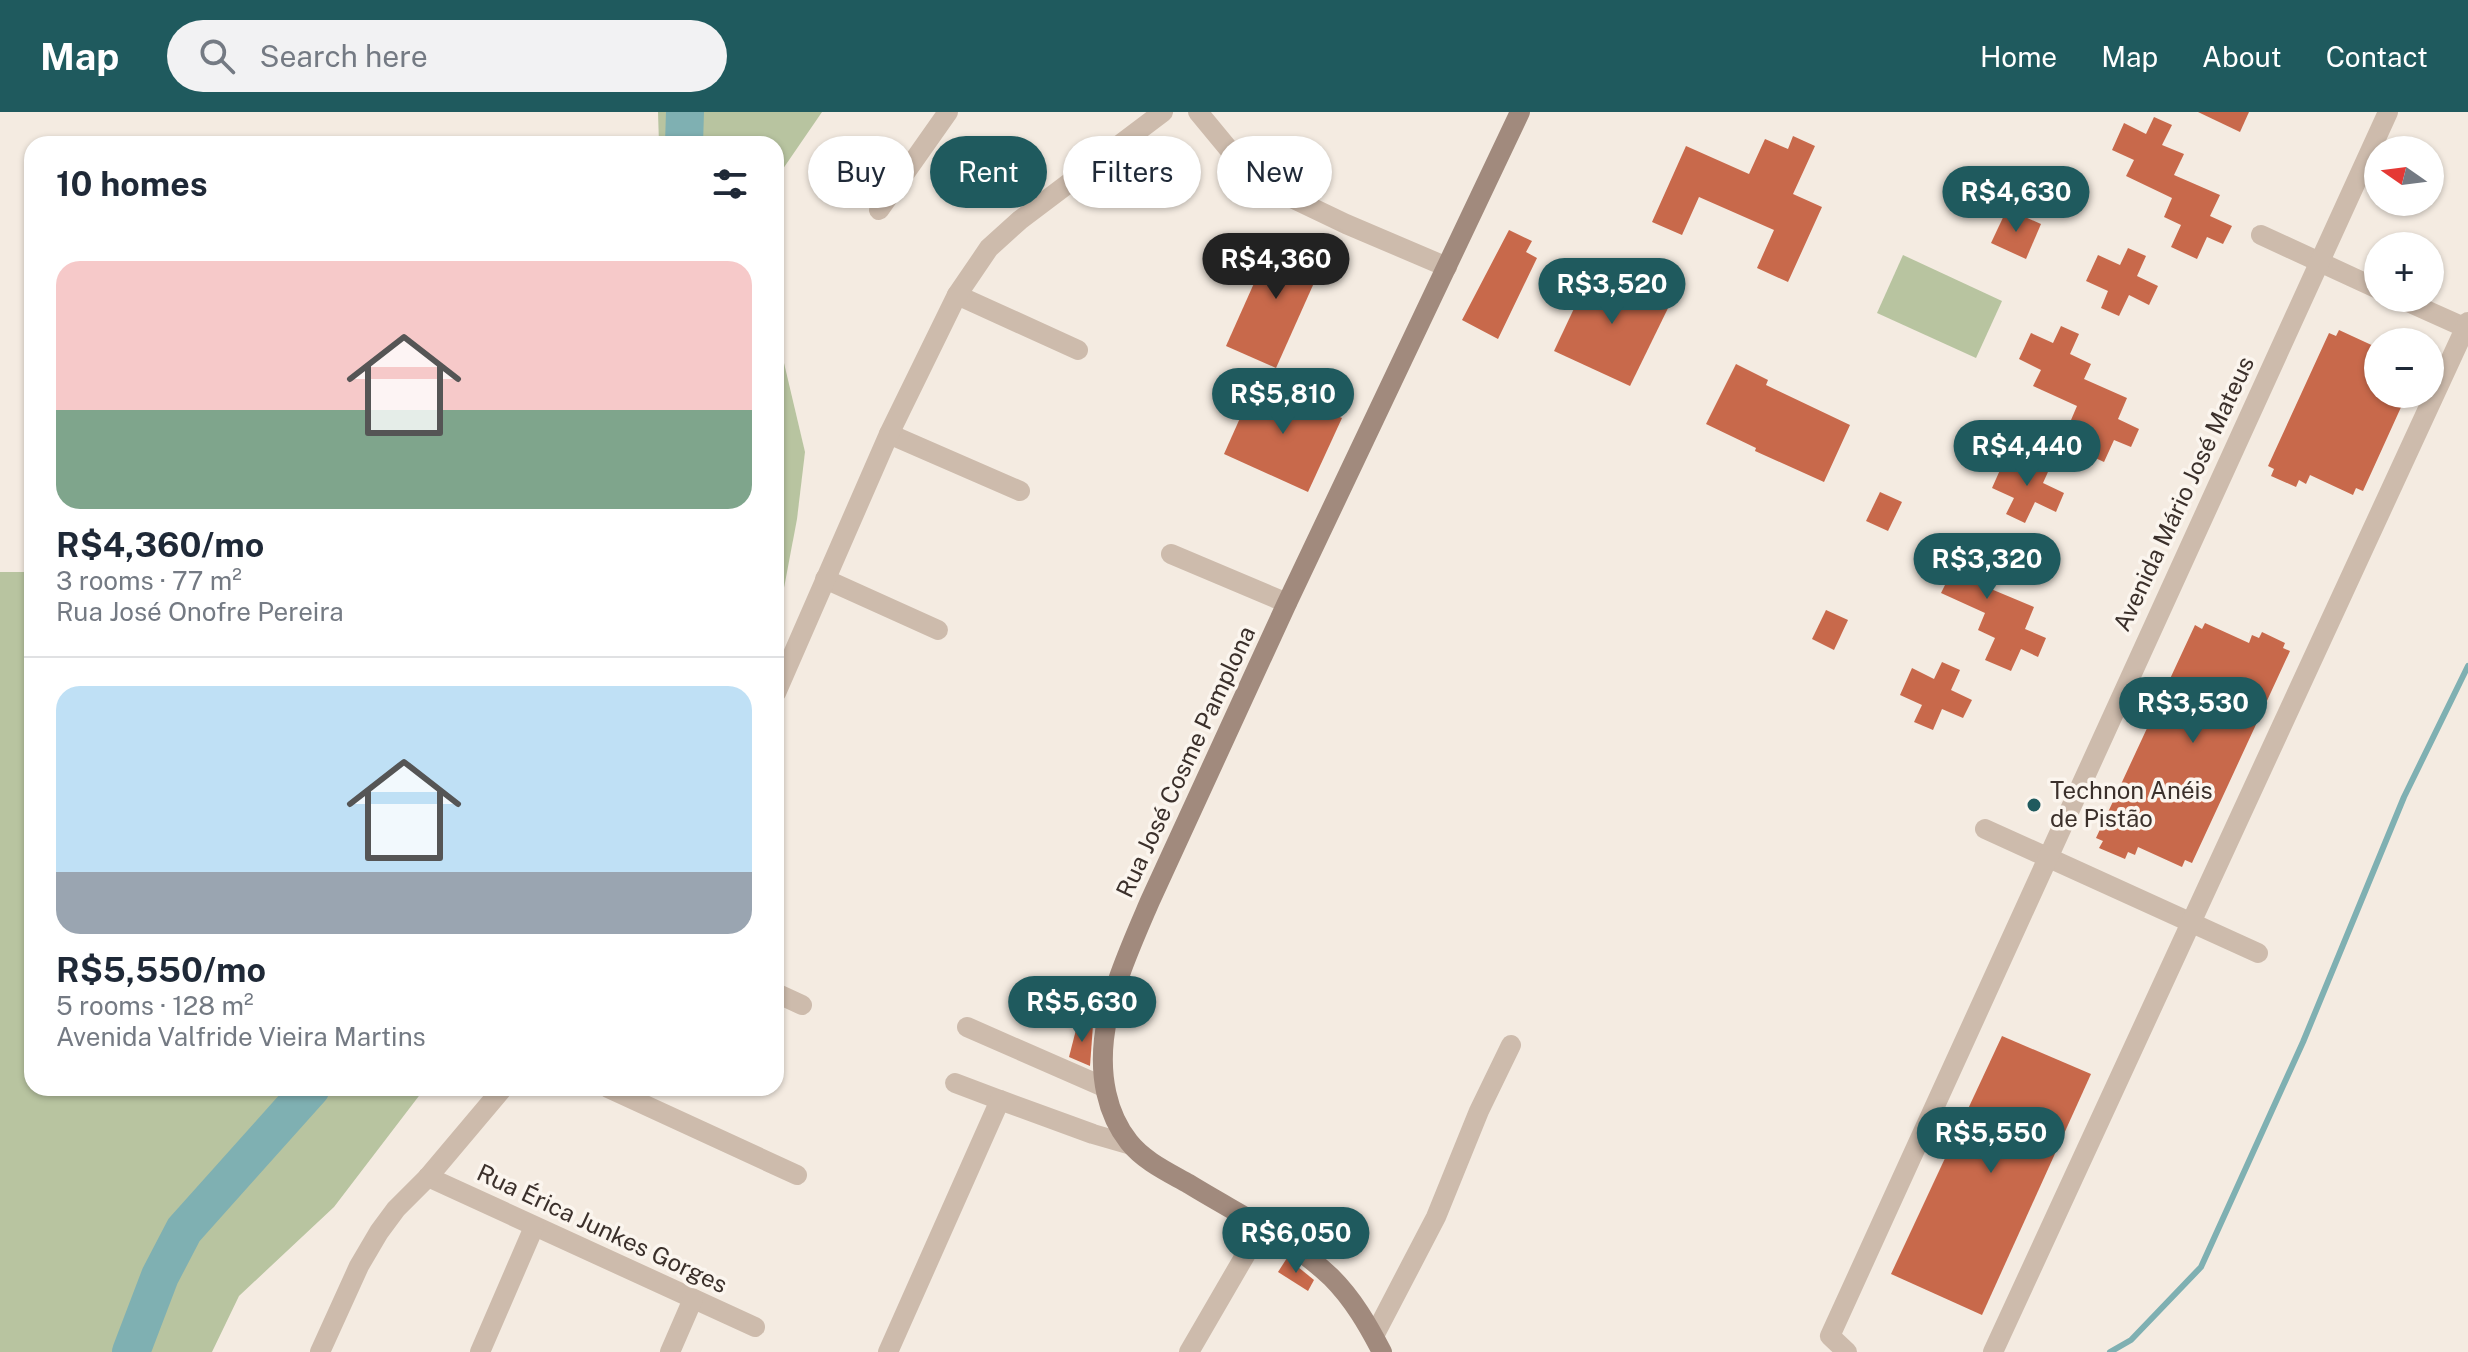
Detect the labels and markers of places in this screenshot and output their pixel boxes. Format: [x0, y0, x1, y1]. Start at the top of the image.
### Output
pin: R$4,630 [1942, 166, 2090, 234]
pin: R$4,360 [1202, 233, 1350, 301]
pin: R$3,520 [1538, 258, 1686, 326]
pin: R$5,810 [1209, 368, 1357, 436]
pin: R$4,440 [1953, 420, 2101, 488]
pin: R$3,320 [1913, 533, 2061, 601]
pin: R$3,530 [2119, 677, 2267, 745]
place label: Technon Anéis de Pistão [2050, 776, 2213, 832]
marker: Technon Anéis de Pistão [2025, 796, 2043, 814]
pin: R$5,630 [1008, 976, 1156, 1044]
pin: R$5,550 [1917, 1107, 2065, 1175]
pin: R$6,050 [1222, 1207, 1370, 1275]

